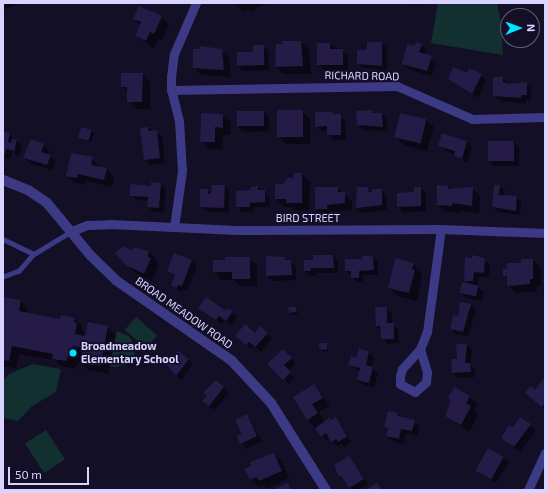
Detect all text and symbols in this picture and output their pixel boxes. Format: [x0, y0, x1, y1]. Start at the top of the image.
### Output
north arrow [500, 8, 540, 48]
text: N [525, 24, 538, 32]
street label: RICHARD ROAD [324, 69, 400, 83]
street label: BIRD STREET [276, 211, 340, 225]
street label: BROAD MEADOW ROAD [133, 274, 235, 352]
place label: Broadmeadow Elementary School [81, 340, 179, 366]
marker: Broadmeadow Elementary School [68, 348, 78, 358]
scale bar [10, 459, 91, 485]
text: 50 m [15, 467, 42, 481]

